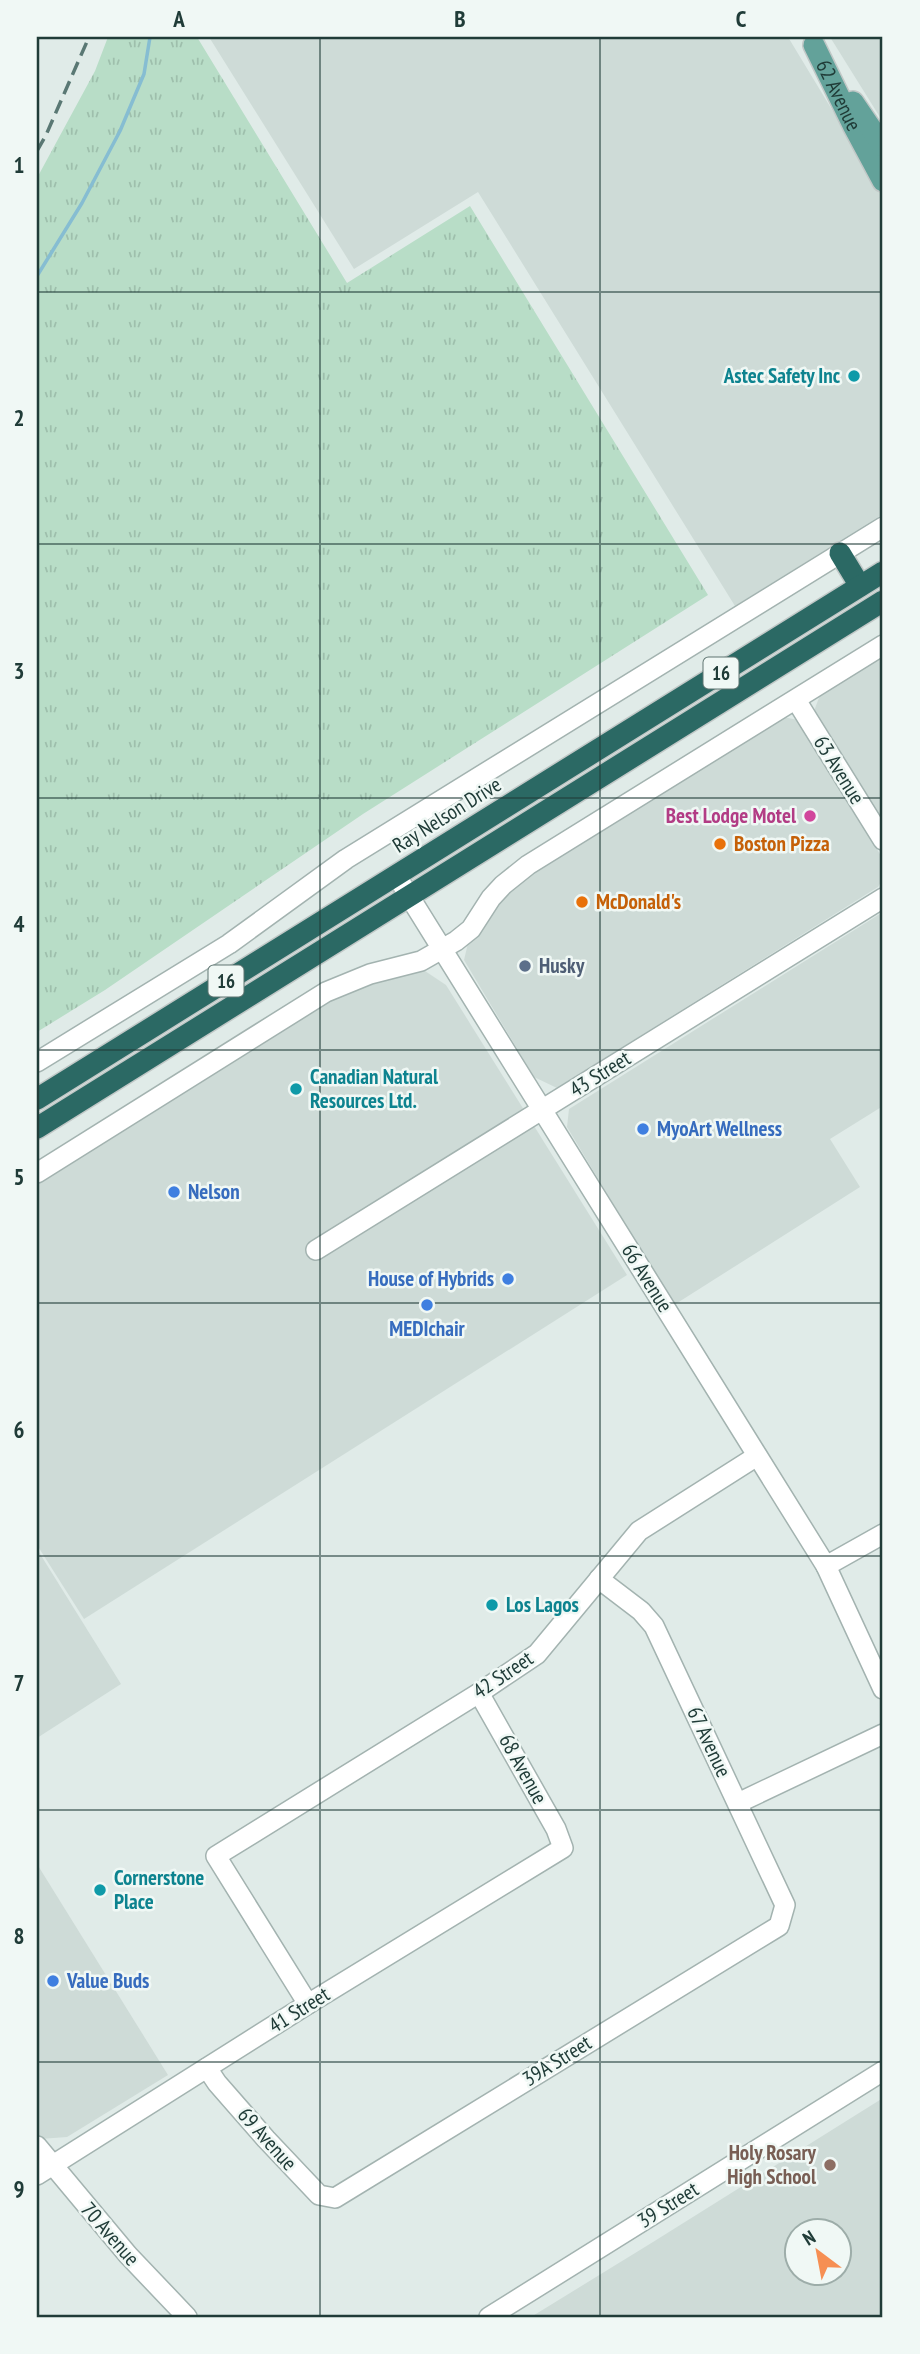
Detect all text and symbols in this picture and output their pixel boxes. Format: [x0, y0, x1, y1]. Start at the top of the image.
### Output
text: A [172, 4, 185, 33]
text: B [454, 4, 466, 33]
text: C [736, 4, 747, 33]
street label: 62 Avenue [810, 55, 868, 136]
text: 1 [14, 150, 25, 179]
place label: Astec Safety Inc [723, 362, 841, 389]
marker: Astec Safety Inc [846, 368, 862, 384]
text: 2 [14, 403, 25, 432]
text: 3 [14, 656, 25, 685]
road number: 16 [704, 658, 738, 688]
street label: 63 Avenue [808, 730, 871, 809]
street label: Ray Nelson Drive [387, 771, 506, 859]
place label: Best Lodge Motel [666, 802, 797, 829]
marker: Best Lodge Motel [802, 808, 818, 824]
place label: Boston Pizza [734, 830, 830, 857]
marker: Boston Pizza [712, 836, 728, 852]
place label: McDonald's [596, 888, 681, 915]
marker: McDonald's [574, 894, 590, 910]
text: 4 [14, 909, 25, 938]
place label: Husky [539, 952, 585, 979]
marker: Husky [517, 958, 533, 974]
road number: 16 [208, 965, 244, 996]
street label: 43 Street [564, 1044, 635, 1103]
place label: Canadian Natural Resources Ltd. [310, 1063, 439, 1114]
marker: Canadian Natural Resources Ltd. [288, 1081, 304, 1097]
place label: MyoArt Wellness [657, 1115, 782, 1142]
marker: MyoArt Wellness [635, 1121, 651, 1137]
text: 5 [14, 1162, 25, 1191]
place label: Nelson [188, 1178, 240, 1205]
marker: Nelson [166, 1184, 182, 1200]
street label: 66 Avenue [616, 1238, 679, 1317]
place label: House of Hybrids [368, 1265, 494, 1292]
marker: House of Hybrids [500, 1271, 516, 1287]
marker: MEDIchair [419, 1297, 435, 1313]
place label: MEDIchair [389, 1315, 466, 1342]
text: 6 [14, 1415, 25, 1444]
place label: Los Lagos [506, 1591, 579, 1618]
marker: Los Lagos [484, 1597, 500, 1613]
street label: 42 Street [467, 1645, 538, 1704]
text: 7 [14, 1668, 25, 1697]
street label: 67 Avenue [681, 1702, 738, 1781]
street label: 68 Avenue [493, 1729, 554, 1808]
place label: Cornerstone Place [114, 1864, 204, 1915]
marker: Cornerstone Place [92, 1882, 108, 1898]
text: 8 [14, 1921, 25, 1950]
place label: Value Buds [66, 1967, 149, 1994]
marker: Value Buds [45, 1973, 61, 1989]
street label: 41 Street [263, 1980, 334, 2039]
street label: 39A Street [517, 2029, 596, 2092]
street label: 69 Avenue [232, 2101, 303, 2176]
place label: Holy Rosary High School [727, 2139, 817, 2190]
marker: Holy Rosary High School [822, 2157, 838, 2173]
text: 9 [14, 2174, 25, 2203]
street label: 39 Street [632, 2175, 703, 2234]
street label: 70 Avenue [75, 2196, 145, 2271]
north arrow [783, 2218, 853, 2288]
text: N [798, 2225, 820, 2250]

